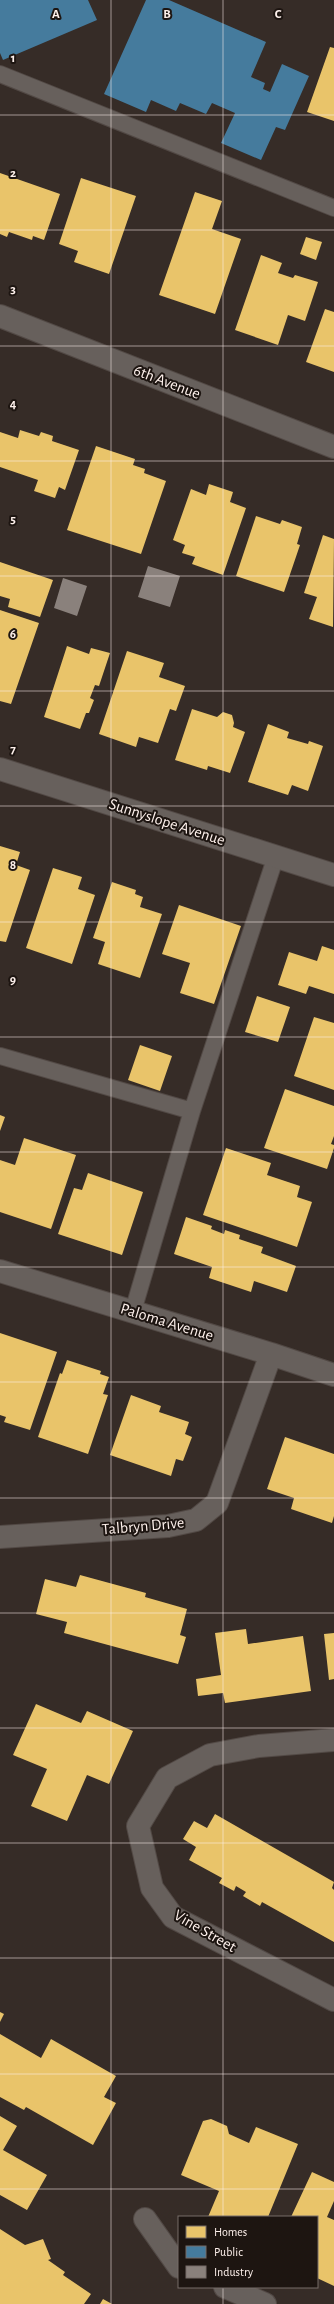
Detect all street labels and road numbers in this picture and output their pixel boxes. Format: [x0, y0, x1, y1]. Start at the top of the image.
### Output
street label: 6th Avenue [131, 362, 203, 402]
street label: Sunnyslope Avenue [107, 796, 227, 849]
street label: Paloma Avenue [119, 1300, 215, 1344]
street label: Talbryn Drive [101, 1514, 185, 1539]
street label: Vine Street [171, 1907, 239, 1955]

